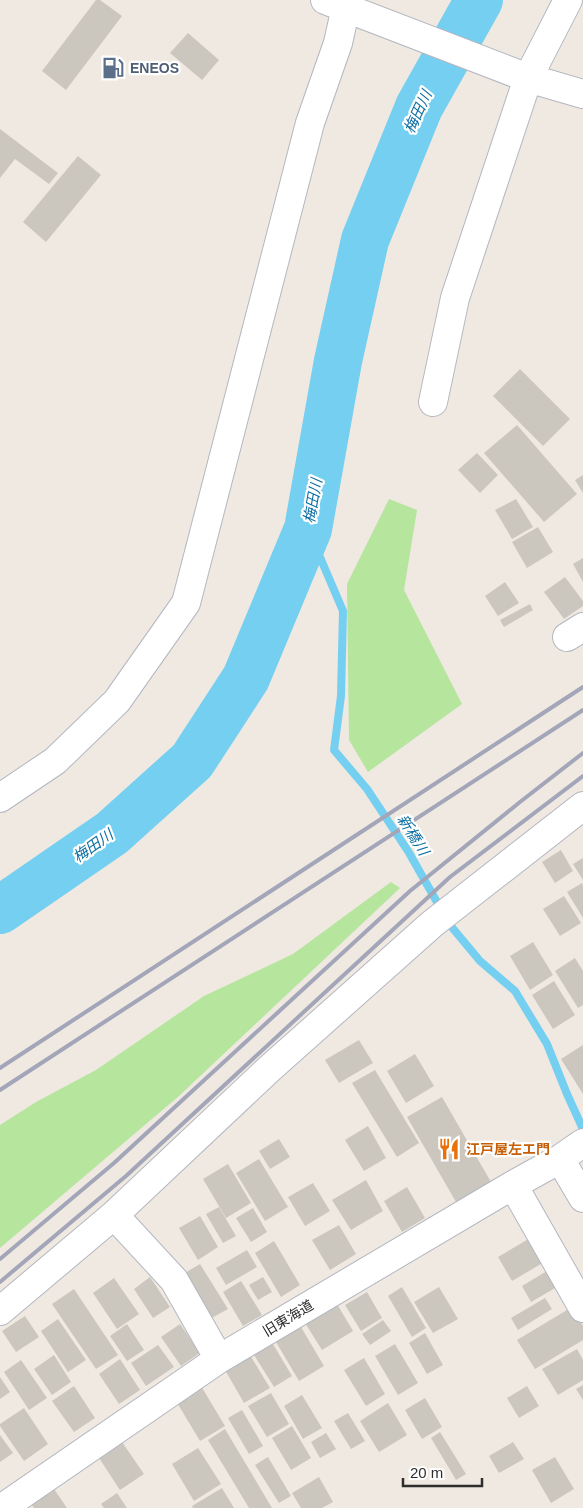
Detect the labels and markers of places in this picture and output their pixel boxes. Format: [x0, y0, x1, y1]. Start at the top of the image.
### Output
fuel station icon: ENEOS [100, 55, 126, 81]
place label: ENEOS [130, 60, 179, 76]
restaurant icon: 江戸屋左エ門 [436, 1136, 462, 1162]
place label: 江戸屋左エ門 [466, 1141, 550, 1157]

